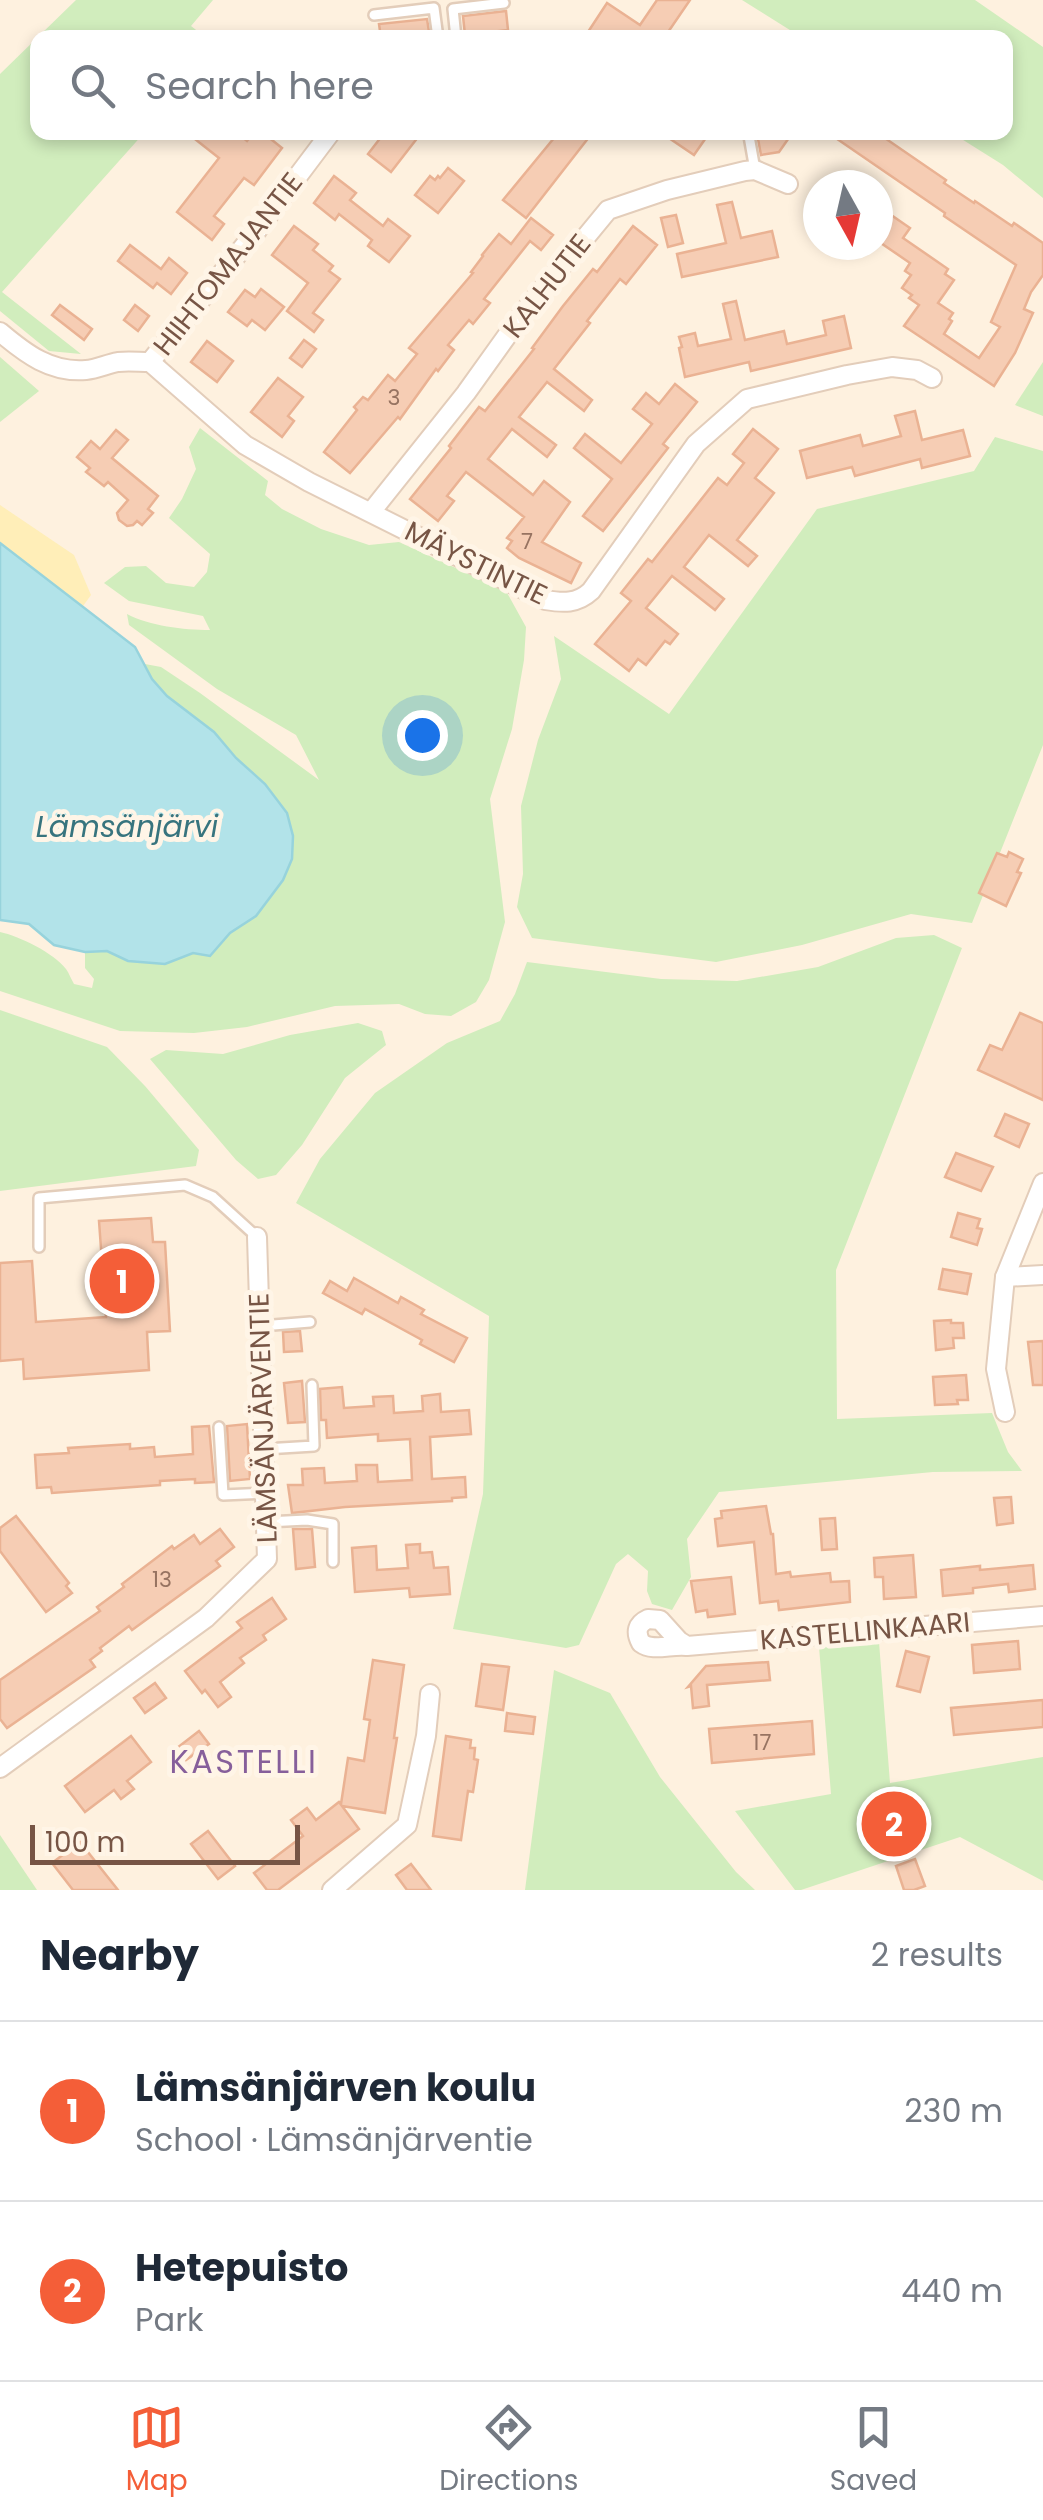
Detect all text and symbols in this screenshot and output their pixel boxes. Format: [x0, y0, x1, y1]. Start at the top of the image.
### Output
search box [30, 30, 1013, 140]
icon: search [65, 58, 120, 113]
text: Search here [145, 59, 374, 112]
street label: HIIHTOMAJANTIE [144, 164, 312, 364]
north arrow [803, 170, 893, 260]
street label: KALHUTIE [494, 226, 600, 346]
house number: 3 [388, 382, 400, 413]
street label: MÄYSTINTIE [398, 512, 554, 614]
house number: 7 [521, 526, 533, 557]
your location [397, 710, 448, 761]
water label: Lämsänjärvi [36, 805, 219, 848]
pin: 1 [90, 1244, 154, 1318]
street label: LÄMSÄNJÄRVENTIE [239, 1292, 287, 1544]
house number: 13 [152, 1564, 172, 1595]
street label: KASTELLINKAARI [758, 1602, 972, 1660]
house number: 17 [752, 1727, 772, 1758]
district label: KASTELLI [170, 1739, 318, 1784]
pin: 2 [862, 1786, 926, 1862]
scale bar [30, 1820, 300, 1864]
text: 100 m [45, 1823, 125, 1862]
text: Nearby [40, 1926, 199, 1985]
text: 2 results [871, 1932, 1003, 1977]
text: Lämsänjärven koulu [135, 2061, 536, 2114]
text: 1 [66, 2088, 79, 2133]
text: 230 m [904, 2088, 1003, 2133]
text: School · Lämsänjärventie [135, 2117, 533, 2162]
text: Hetepuisto [135, 2241, 349, 2294]
text: 2 [63, 2268, 82, 2313]
text: 440 m [901, 2268, 1003, 2313]
text: Park [135, 2297, 204, 2342]
tab: Map [126, 2400, 188, 2502]
tab: Directions [439, 2400, 578, 2502]
tab: Saved [830, 2400, 917, 2502]

